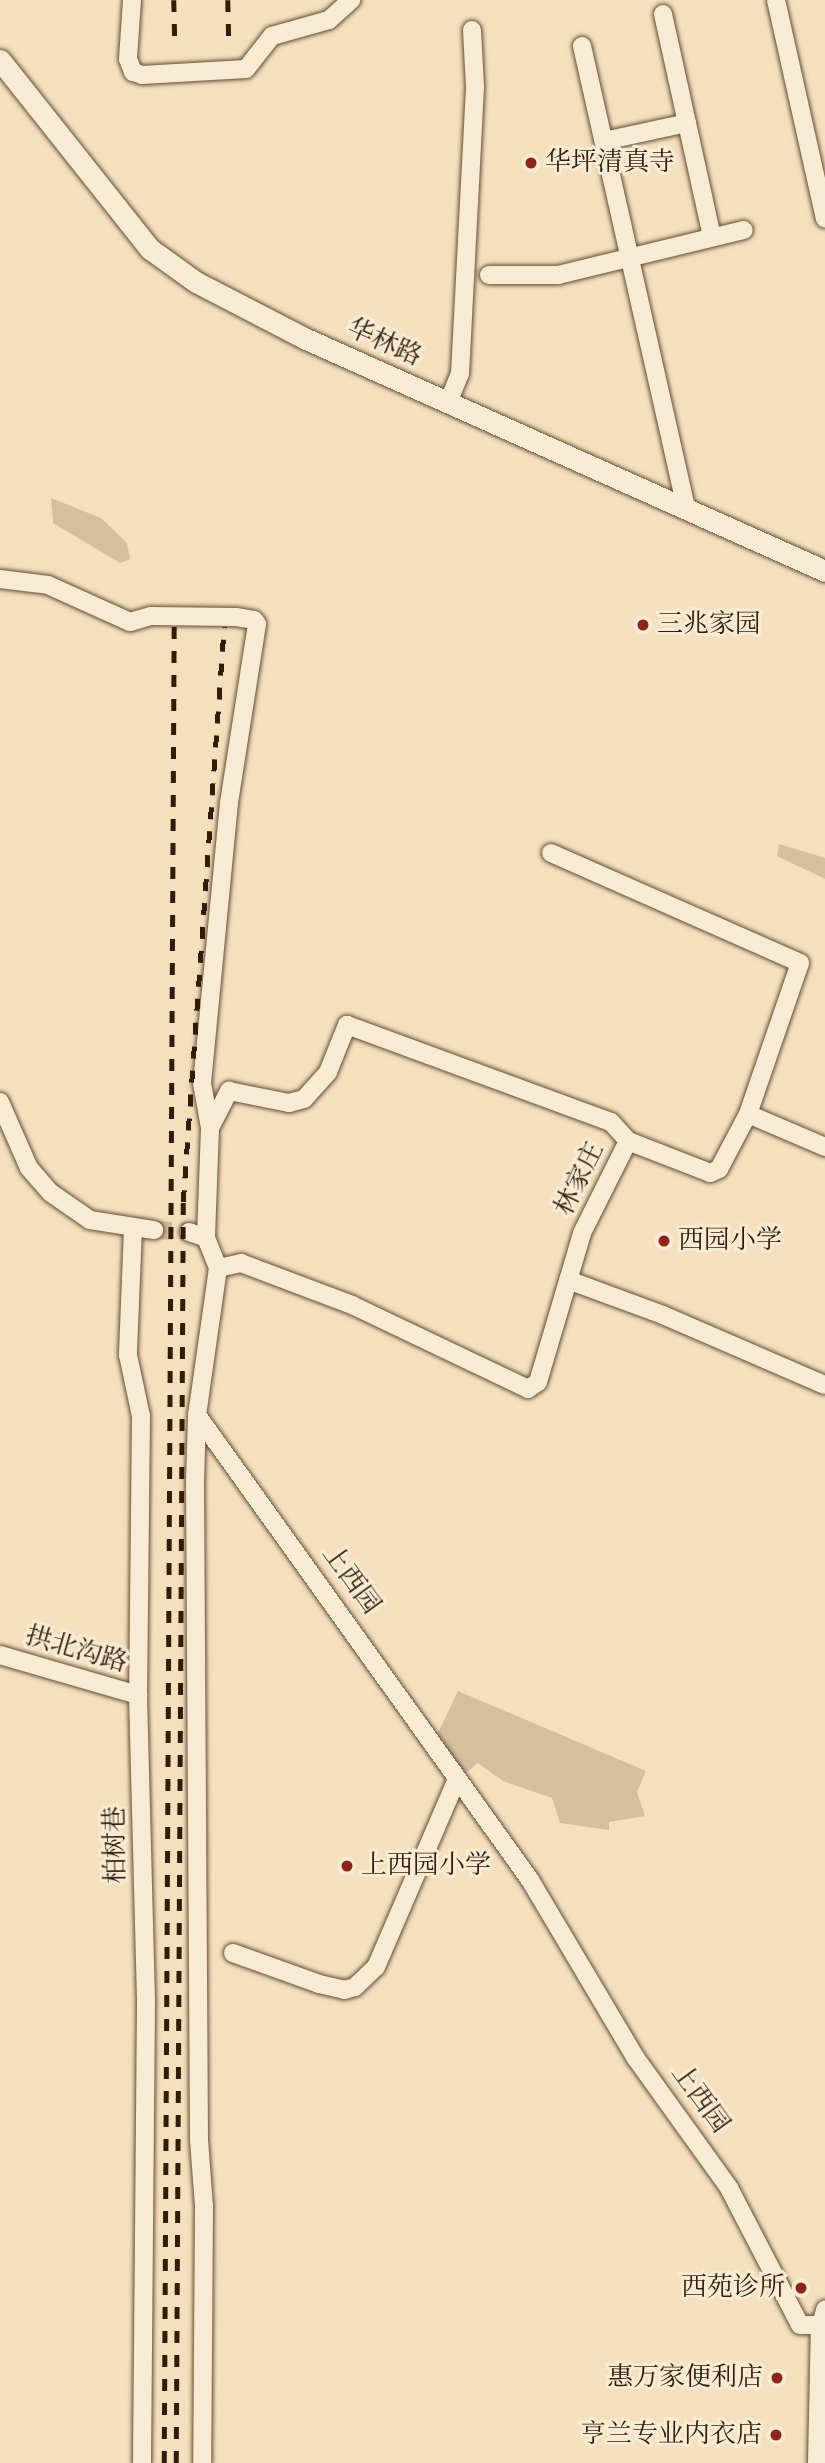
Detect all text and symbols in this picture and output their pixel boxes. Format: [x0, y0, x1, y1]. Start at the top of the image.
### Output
place label: 华坪清真寺 [545, 147, 675, 179]
marker: 华坪清真寺 [523, 155, 539, 171]
street label: 华林路 [342, 313, 426, 373]
place label: 三兆家园 [657, 609, 761, 641]
marker: 三兆家园 [635, 617, 651, 633]
street label: 林家庄 [549, 1137, 611, 1221]
place label: 西园小学 [678, 1225, 782, 1257]
marker: 西园小学 [656, 1233, 672, 1249]
street label: 上西园 [315, 1539, 387, 1621]
street label: 拱北沟路 [22, 1621, 130, 1679]
street label: 柏树巷 [100, 1806, 132, 1884]
place label: 上西园小学 [361, 1850, 491, 1882]
marker: 上西园小学 [339, 1858, 355, 1874]
street label: 上西园 [664, 2058, 736, 2140]
place label: 西苑诊所 [681, 2272, 785, 2304]
marker: 西苑诊所 [791, 2278, 811, 2298]
place label: 惠万家便利店 [607, 2362, 763, 2394]
marker: 惠万家便利店 [769, 2370, 785, 2386]
place label: 亨兰专业内衣店 [580, 2419, 762, 2451]
marker: 亨兰专业内衣店 [768, 2427, 784, 2443]

